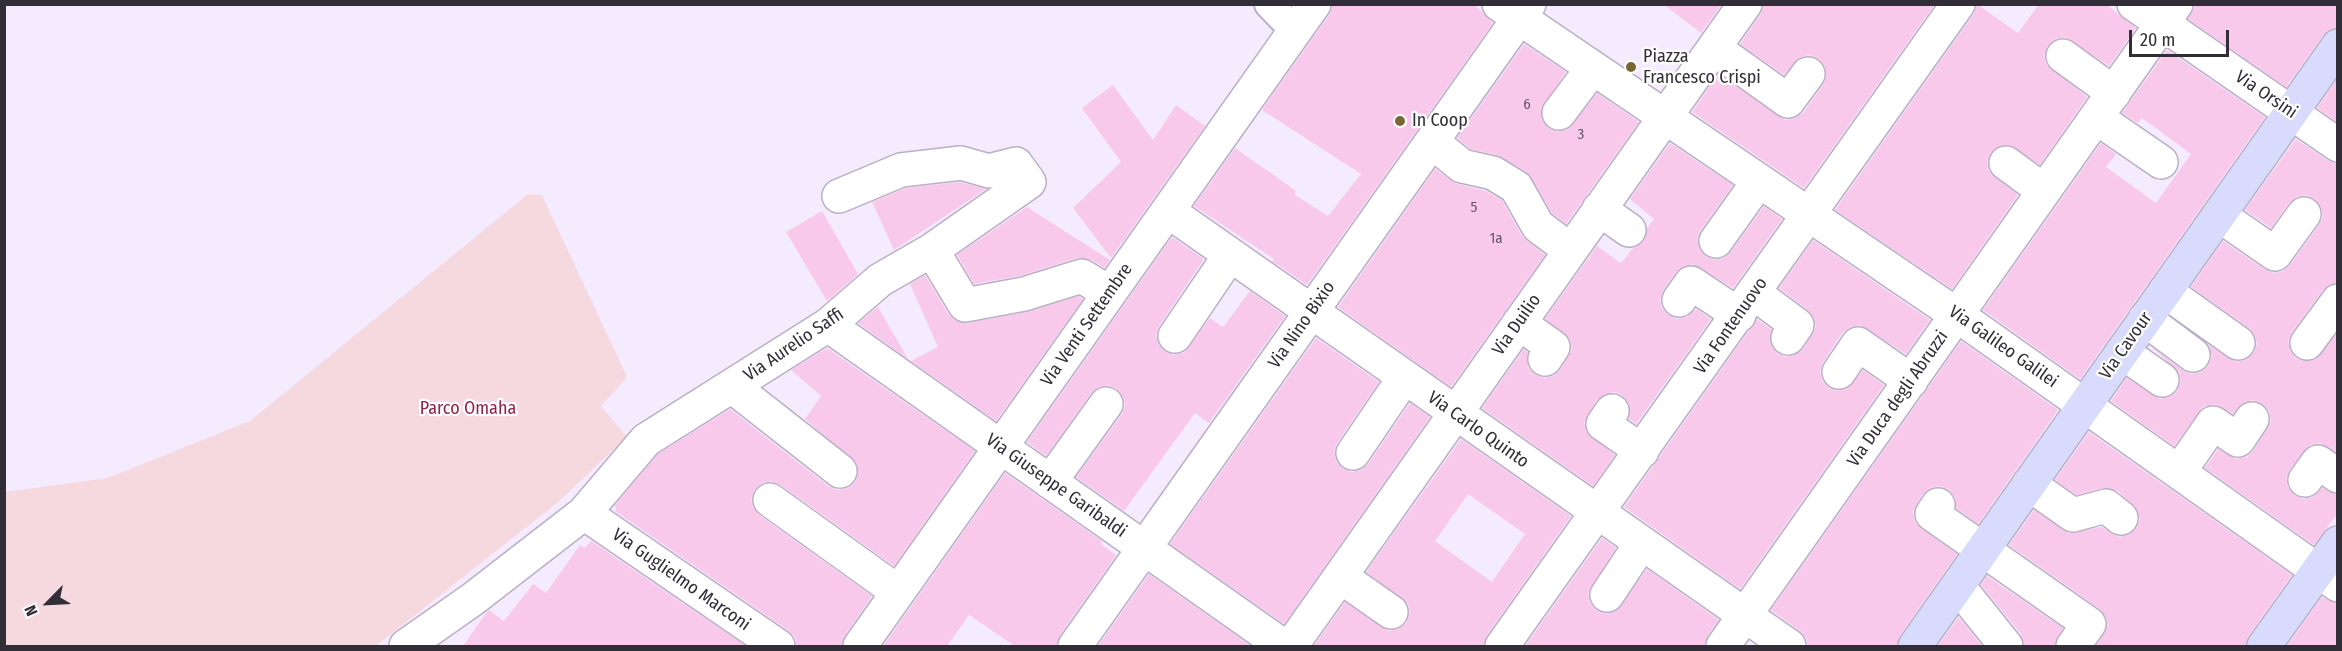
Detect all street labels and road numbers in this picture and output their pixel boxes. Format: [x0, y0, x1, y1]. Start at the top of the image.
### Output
street label: Via Orsini [2231, 66, 2301, 124]
street label: Via Venti Settembre [1037, 260, 1137, 390]
street label: Via Fontenuovo [1690, 273, 1772, 379]
street label: Via Nino Bixio [1264, 277, 1340, 373]
street label: Via Duilio [1488, 290, 1546, 360]
street label: Via Galileo Galilei [1944, 301, 2062, 393]
street label: Via Aurelio Saffi [740, 304, 848, 386]
street label: Via Cavour [2095, 308, 2157, 384]
street label: Via Duca degli Abruzzi [1843, 327, 1953, 471]
street label: Via Carlo Quinto [1423, 387, 1533, 473]
street label: Via Giuseppe Garibaldi [982, 429, 1130, 543]
street label: Via Guglielmo Marconi [608, 524, 754, 636]

